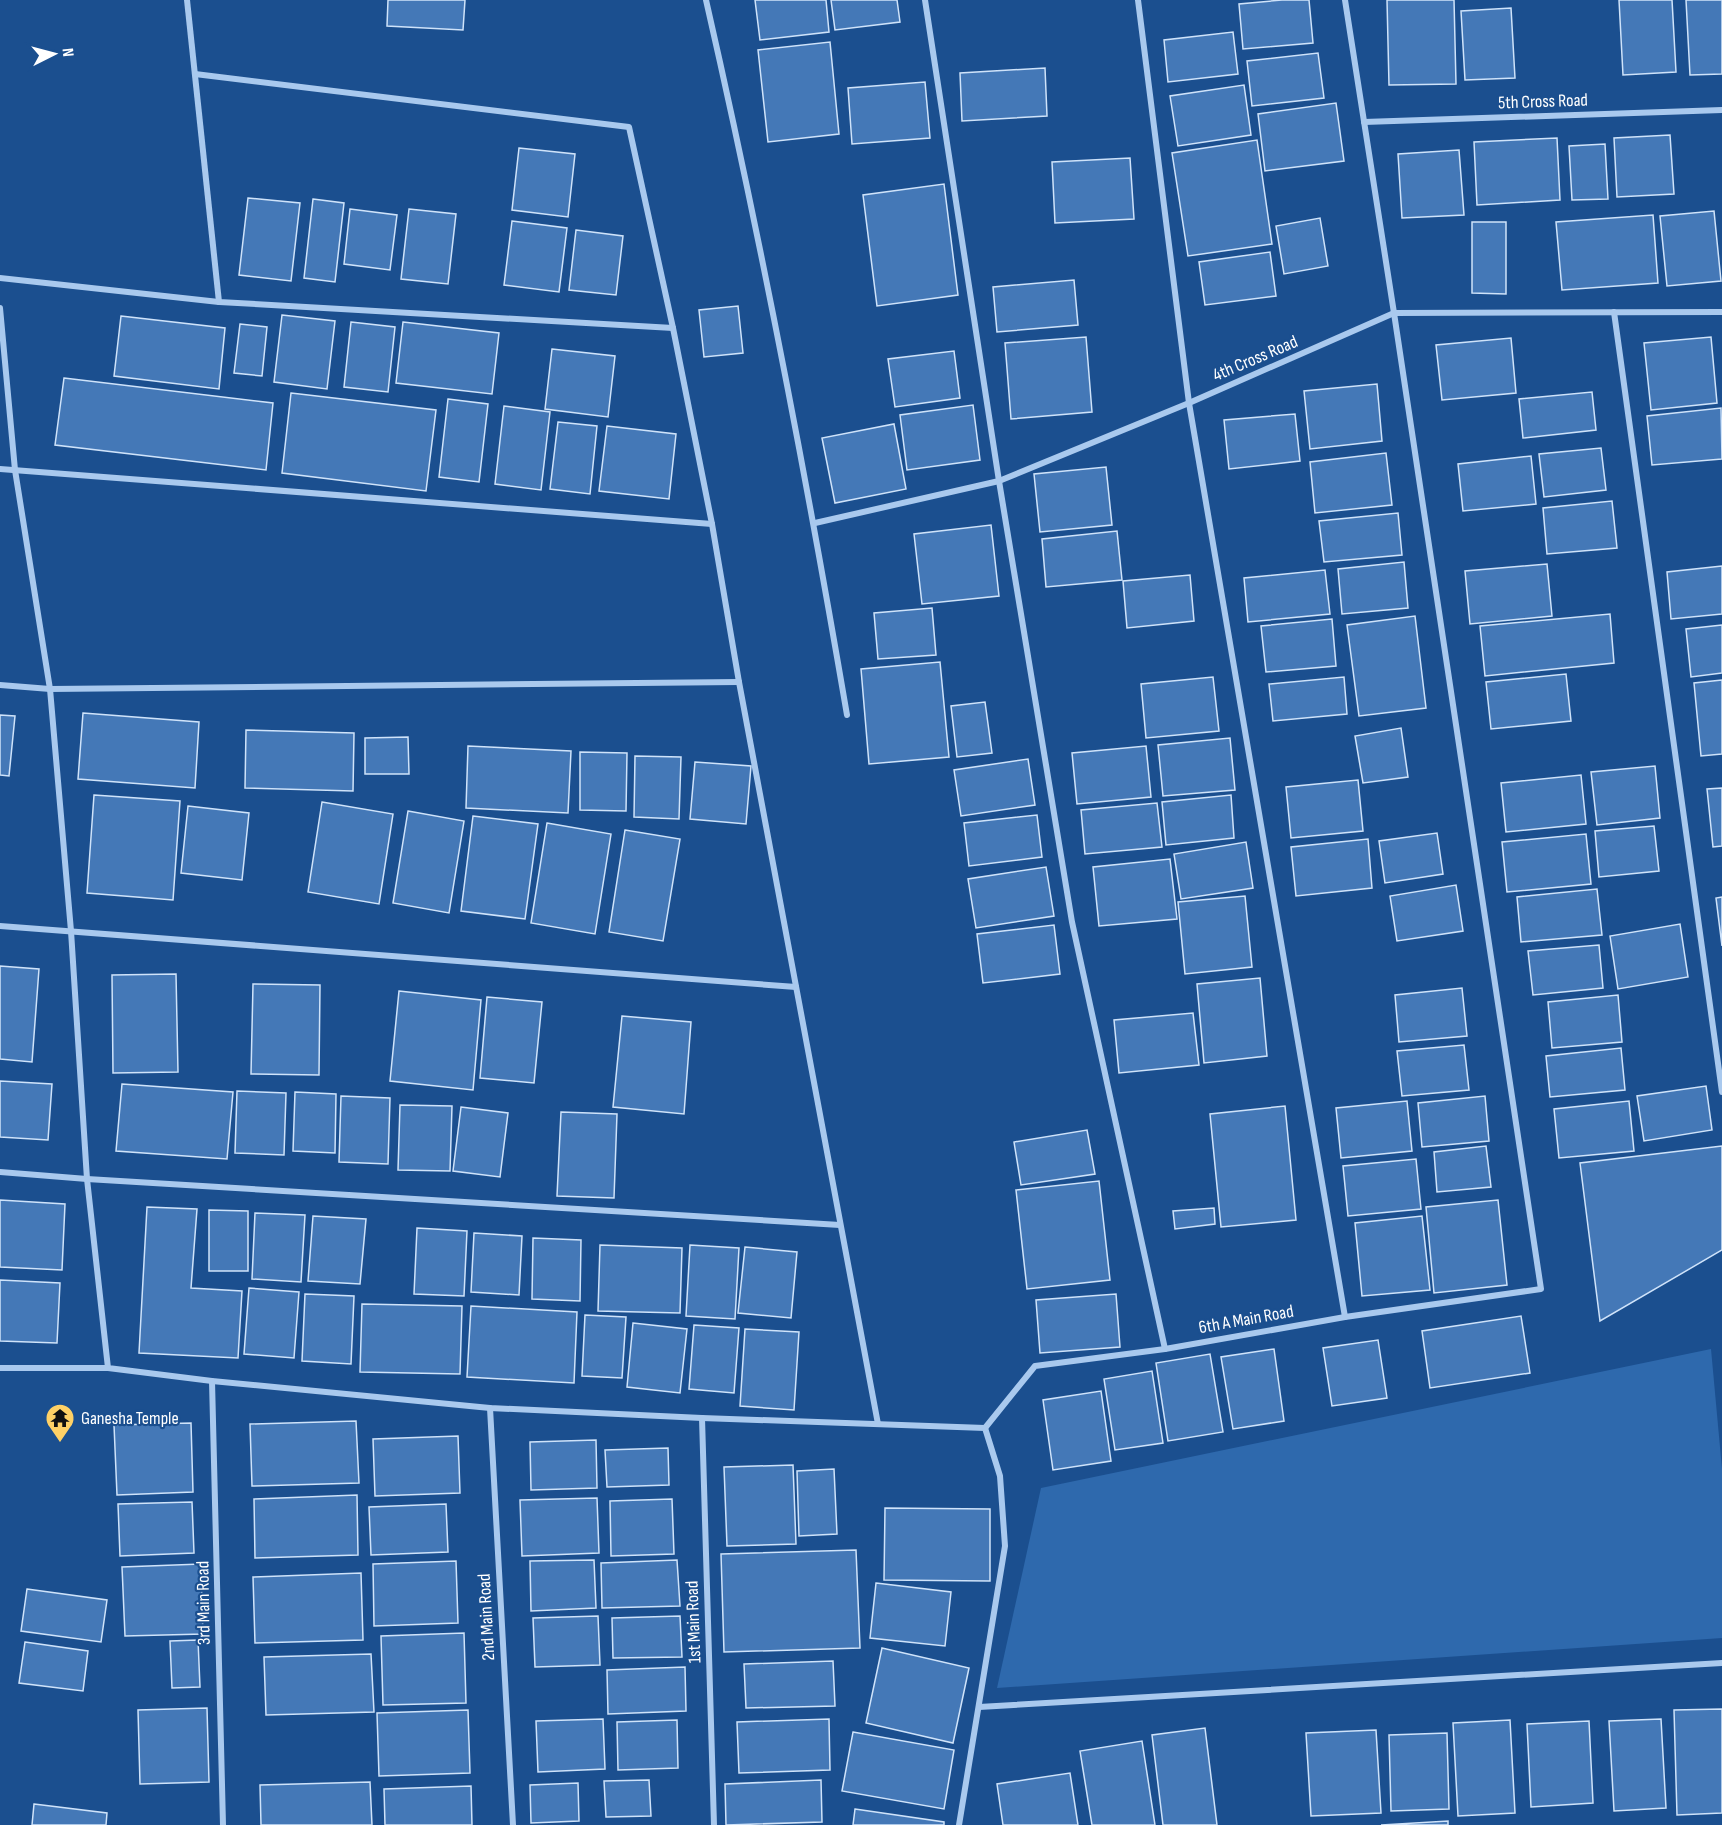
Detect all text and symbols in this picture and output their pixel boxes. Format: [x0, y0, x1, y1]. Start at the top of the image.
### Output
north arrow [24, 24, 84, 84]
text: N [58, 47, 77, 58]
street label: 5th Cross Road [1498, 89, 1588, 114]
street label: 4th Cross Road [1210, 331, 1301, 386]
street label: 6th A Main Road [1197, 1301, 1295, 1338]
temple icon: Ganesha Temple [44, 1402, 76, 1444]
place label: Ganesha Temple [81, 1408, 179, 1429]
street label: 3rd Main Road [192, 1561, 215, 1645]
street label: 2nd Main Road [474, 1573, 499, 1661]
street label: 1st Main Road [682, 1580, 705, 1664]

